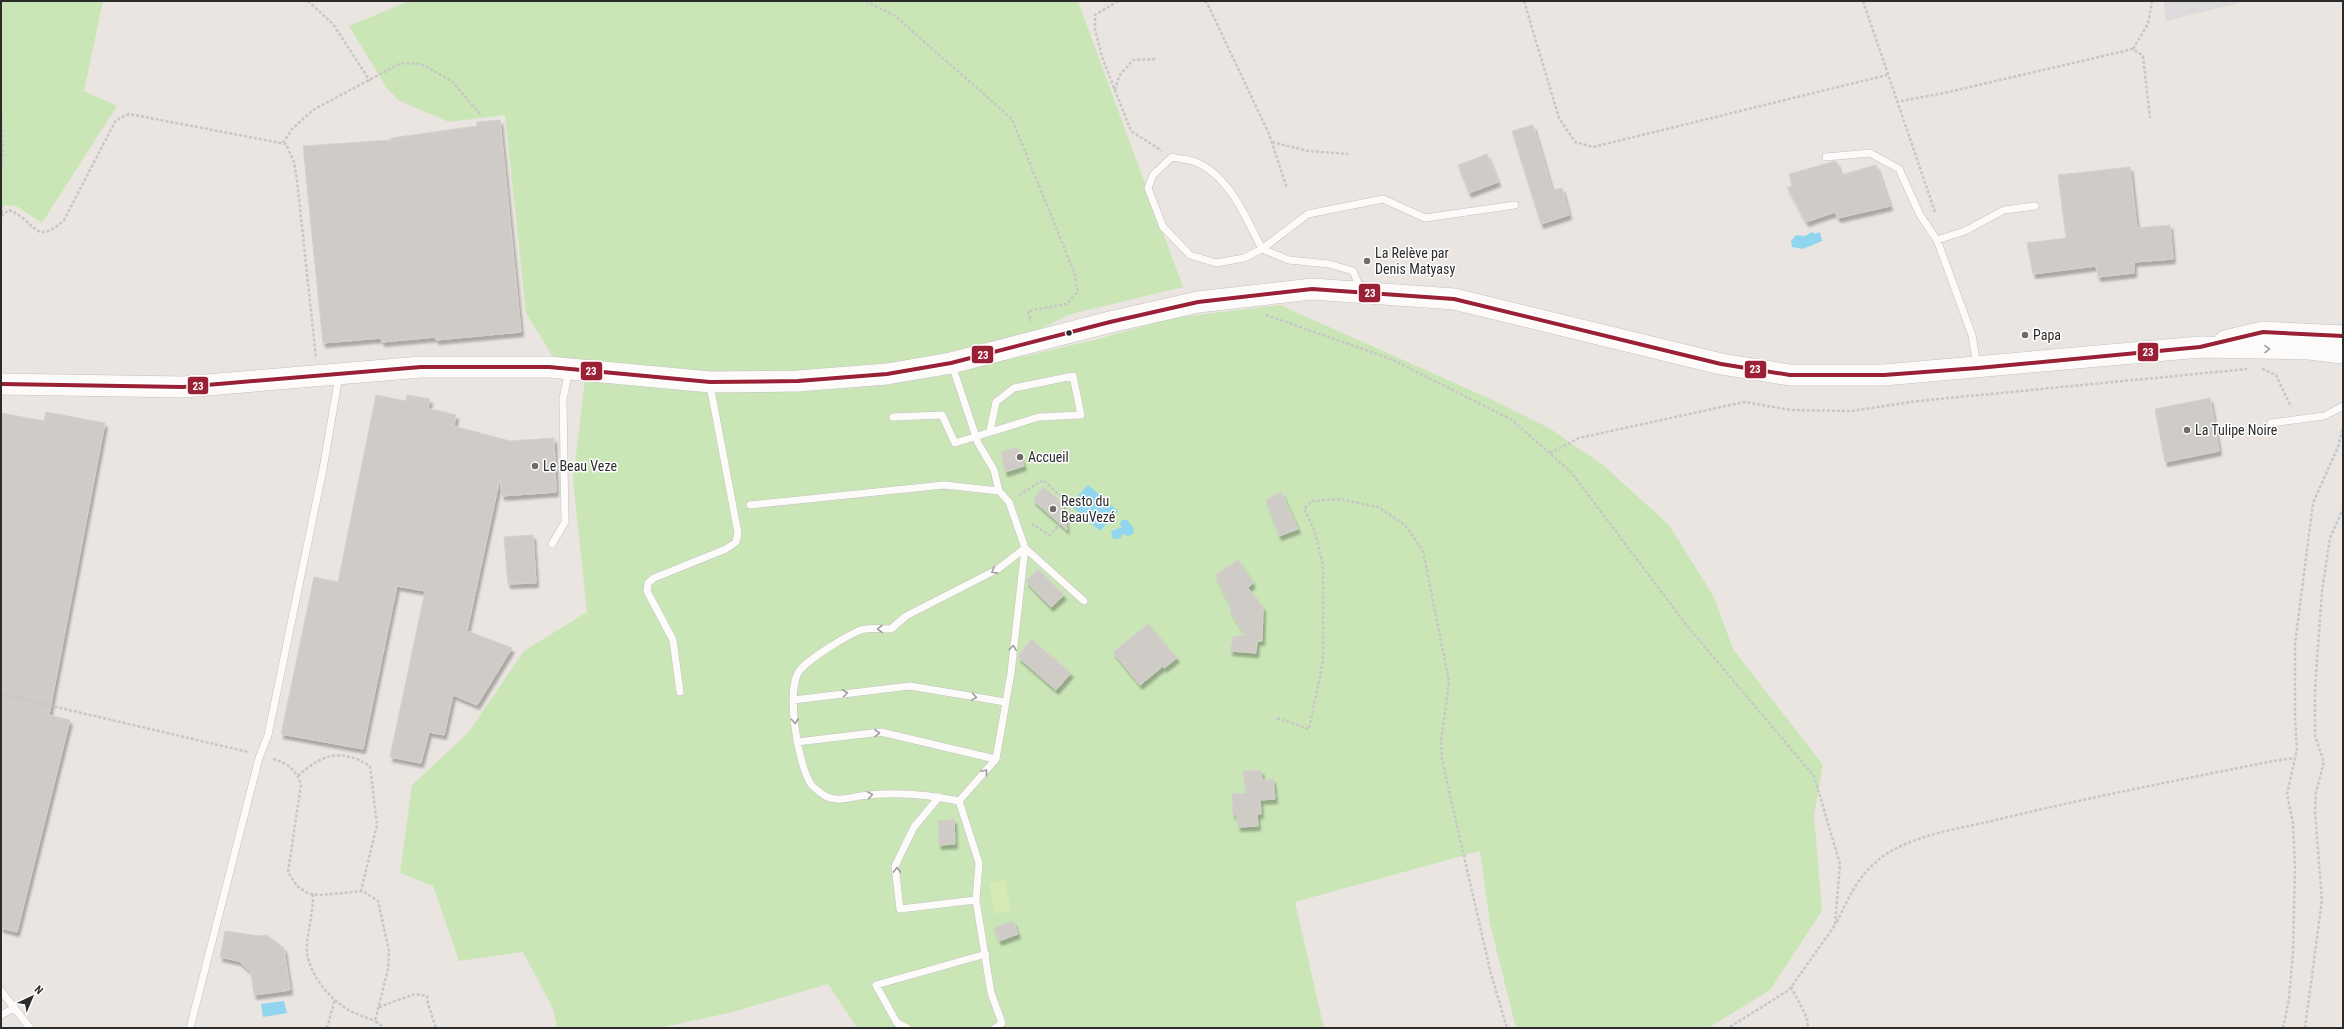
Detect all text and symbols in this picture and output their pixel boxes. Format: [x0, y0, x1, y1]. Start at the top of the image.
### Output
place label: La Relève par Denis Matyasy [1375, 245, 1455, 277]
marker: La Relève par Denis Matyasy [1362, 256, 1372, 266]
line badge: 23 [1358, 283, 1381, 303]
text: 23 [1364, 287, 1376, 300]
place label: Papa [2033, 327, 2061, 343]
unlabelled marker [1064, 328, 1074, 338]
marker: Papa [2020, 330, 2030, 340]
line badge: 23 [2137, 342, 2159, 362]
line badge: 23 [971, 345, 994, 364]
one-way arrow [2264, 345, 2270, 354]
text: 23 [2142, 346, 2154, 359]
text: 23 [977, 349, 989, 362]
line badge: 23 [1744, 360, 1767, 379]
line badge: 23 [580, 361, 603, 381]
text: 23 [1749, 363, 1761, 376]
text: 23 [585, 365, 597, 378]
line badge: 23 [187, 376, 209, 395]
text: 23 [192, 380, 204, 393]
place label: La Tulipe Noire [2195, 422, 2278, 438]
marker: La Tulipe Noire [2182, 425, 2192, 435]
place label: Accueil [1028, 449, 1069, 465]
marker: Accueil [1015, 452, 1025, 462]
place label: Le Beau Veze [543, 458, 617, 474]
marker: Le Beau Veze [530, 461, 540, 471]
place label: Resto du BeauVezé [1061, 493, 1116, 525]
marker: Resto du BeauVezé [1048, 504, 1058, 514]
one-way arrow [991, 567, 998, 574]
one-way arrow [877, 625, 883, 634]
one-way arrow [1009, 645, 1018, 651]
one-way arrow [842, 689, 848, 698]
one-way arrow [971, 692, 977, 701]
one-way arrow [790, 718, 799, 724]
one-way arrow [874, 729, 880, 737]
one-way arrow [981, 769, 988, 776]
one-way arrow [867, 791, 873, 800]
one-way arrow [892, 867, 901, 874]
north arrow [12, 977, 52, 1017]
text: N [32, 983, 46, 997]

